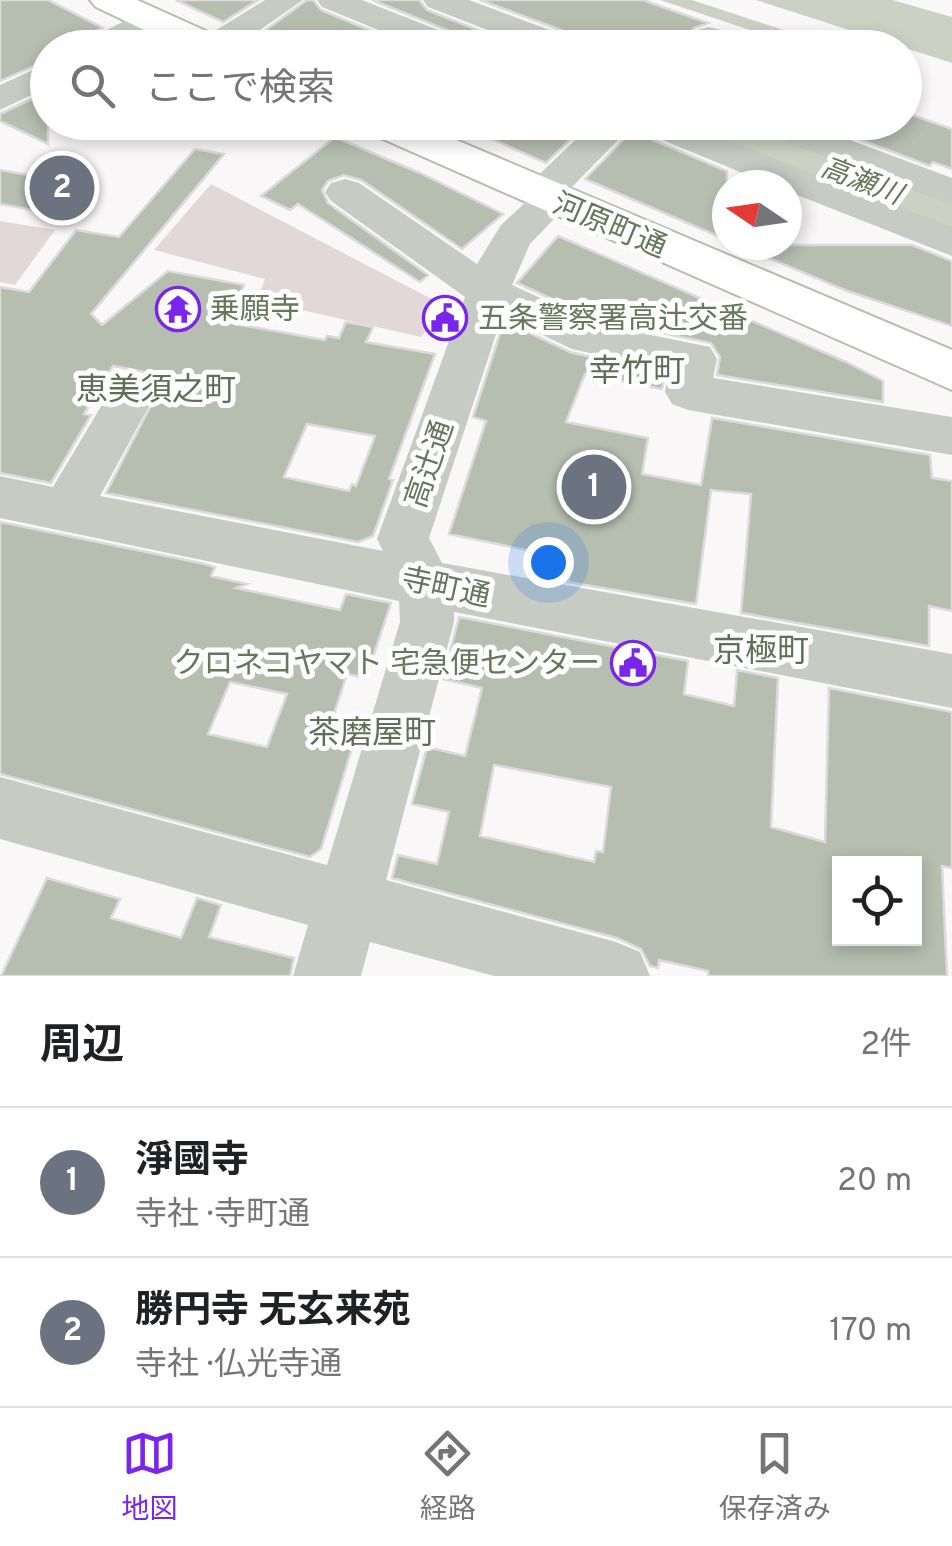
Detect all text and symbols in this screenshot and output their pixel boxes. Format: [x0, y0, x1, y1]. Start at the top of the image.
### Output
search box [30, 30, 922, 140]
icon: search [65, 58, 120, 113]
text: ここで検索 [145, 66, 335, 115]
pin: 2 [30, 150, 94, 226]
water label: 高瀬川 [815, 151, 909, 216]
north arrow [712, 170, 802, 260]
street label: 河原町通 [547, 187, 671, 268]
temple icon: 乗願寺 [155, 286, 201, 332]
place label: 乗願寺 [210, 293, 300, 330]
public building icon: 五条警察署高辻交番 [422, 295, 468, 341]
place label: 五条警察署高辻交番 [478, 302, 748, 339]
district label: 幸竹町 [589, 353, 685, 393]
district label: 恵美須之町 [76, 372, 236, 412]
street label: 高辻通 [399, 416, 464, 513]
pin: 1 [562, 450, 626, 524]
your location [523, 537, 574, 588]
street label: 寺町通 [398, 562, 493, 617]
district label: 京極町 [713, 633, 809, 673]
public building icon: クロネコヤマト 宅急便センター [610, 640, 656, 686]
place label: クロネコヤマト 宅急便センター [174, 647, 600, 684]
district label: 茶磨屋町 [308, 715, 436, 755]
map controls [832, 856, 922, 946]
button: locate [832, 856, 922, 946]
text: 周辺 [40, 1021, 124, 1074]
text: 2件 [860, 1026, 912, 1066]
text: 淨國寺 [135, 1138, 249, 1187]
text: 1 [66, 1162, 79, 1202]
text: 20 m [837, 1162, 912, 1202]
text: 寺社 · 寺町通 [135, 1196, 310, 1236]
text: 勝円寺 无玄来苑 [135, 1288, 411, 1337]
text: 2 [63, 1312, 82, 1352]
text: 170 m [829, 1312, 912, 1352]
text: 寺社 · 仏光寺通 [135, 1346, 342, 1386]
tab: 地図 [121, 1426, 177, 1529]
tab: 経路 [420, 1426, 476, 1529]
tab: 保存済み [719, 1426, 831, 1529]

